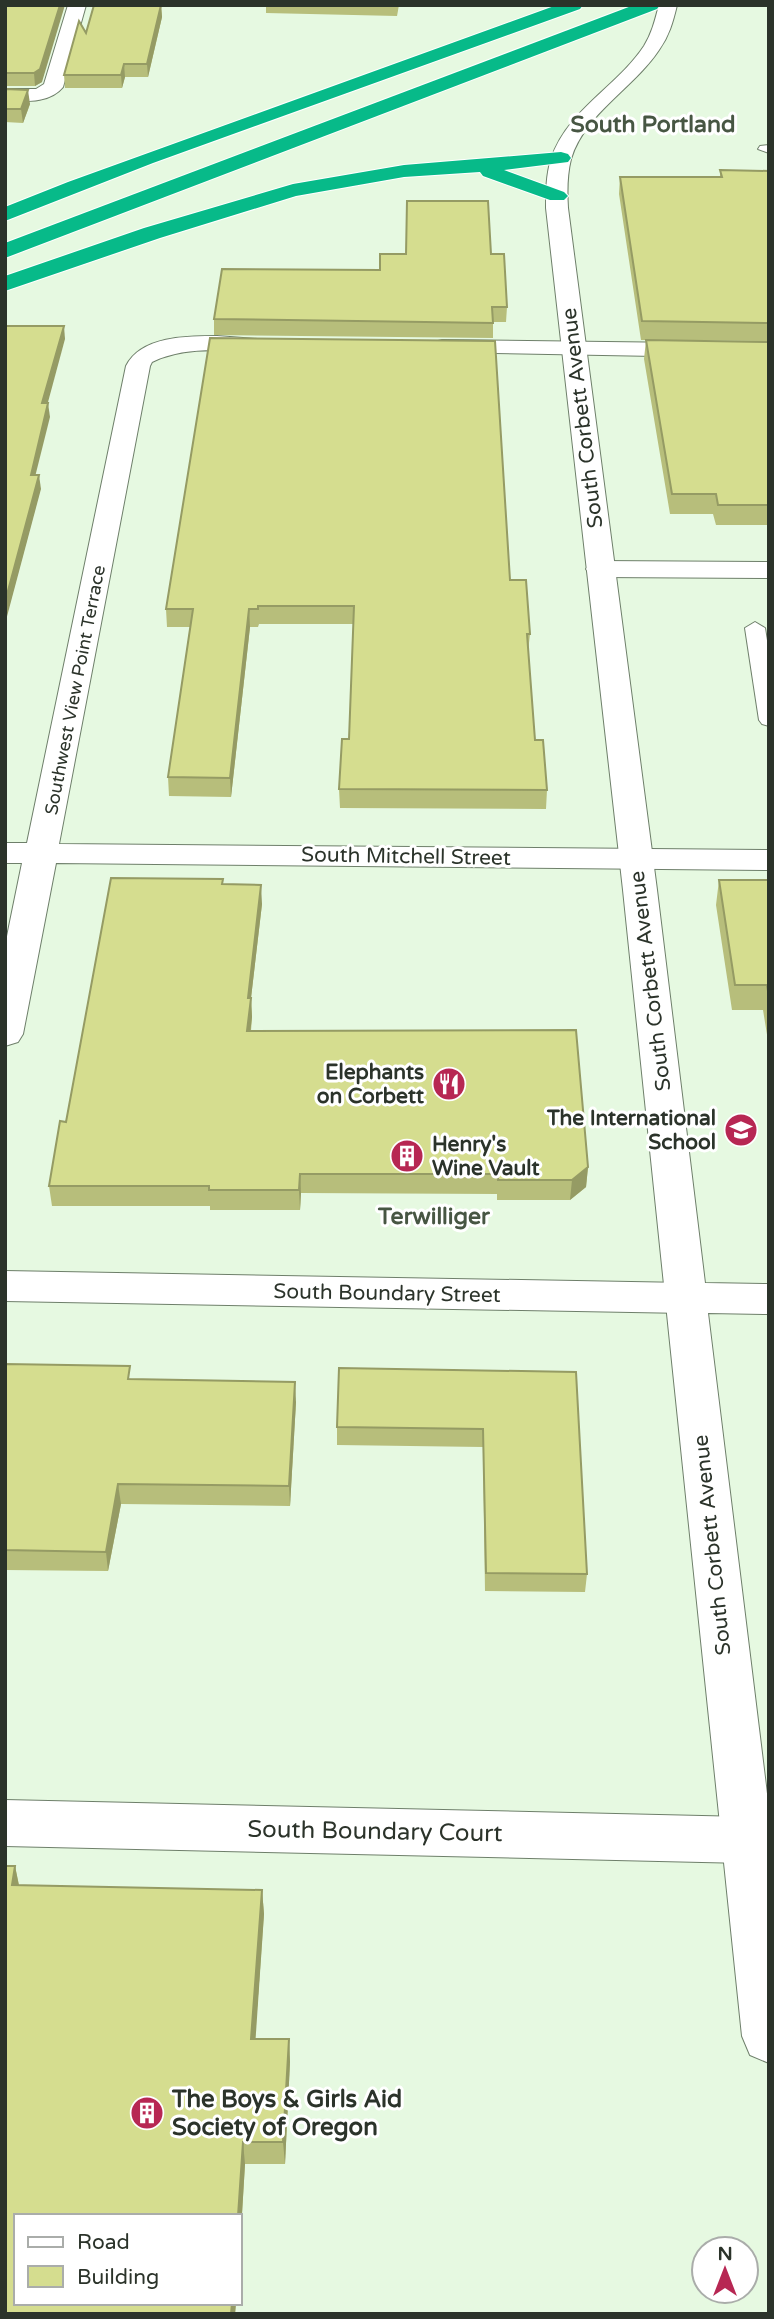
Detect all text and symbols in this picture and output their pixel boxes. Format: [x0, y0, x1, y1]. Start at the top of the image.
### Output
district label: South Portland [571, 111, 735, 139]
street label: South Corbett Avenue [557, 306, 608, 529]
street label: Southwest View Point Terrace [40, 563, 110, 817]
street label: South Mitchell Street [301, 842, 511, 871]
street label: South Corbett Avenue [625, 869, 676, 1092]
place label: Elephants on Corbett [317, 1060, 424, 1109]
restaurant icon: Elephants on Corbett [430, 1065, 468, 1103]
place label: The International School [546, 1106, 716, 1155]
school or university icon: The International School [722, 1111, 760, 1149]
place label: Henry's Wine Vault [432, 1132, 540, 1181]
building icon: Henry's Wine Vault [388, 1137, 426, 1175]
district label: Terwilliger [377, 1203, 491, 1231]
street label: South Boundary Street [273, 1279, 501, 1308]
street label: South Corbett Avenue [688, 1433, 737, 1656]
street label: South Boundary Court [247, 1815, 503, 1848]
place label: The Boys & Girls Aid Society of Oregon [171, 2085, 402, 2142]
building icon: The Boys & Girls Aid Society of Oregon [128, 2094, 166, 2132]
legend [14, 2214, 242, 2305]
text: Road [77, 2230, 130, 2255]
north arrow [690, 2235, 760, 2305]
text: N [717, 2243, 733, 2265]
text: Building [77, 2265, 159, 2290]

